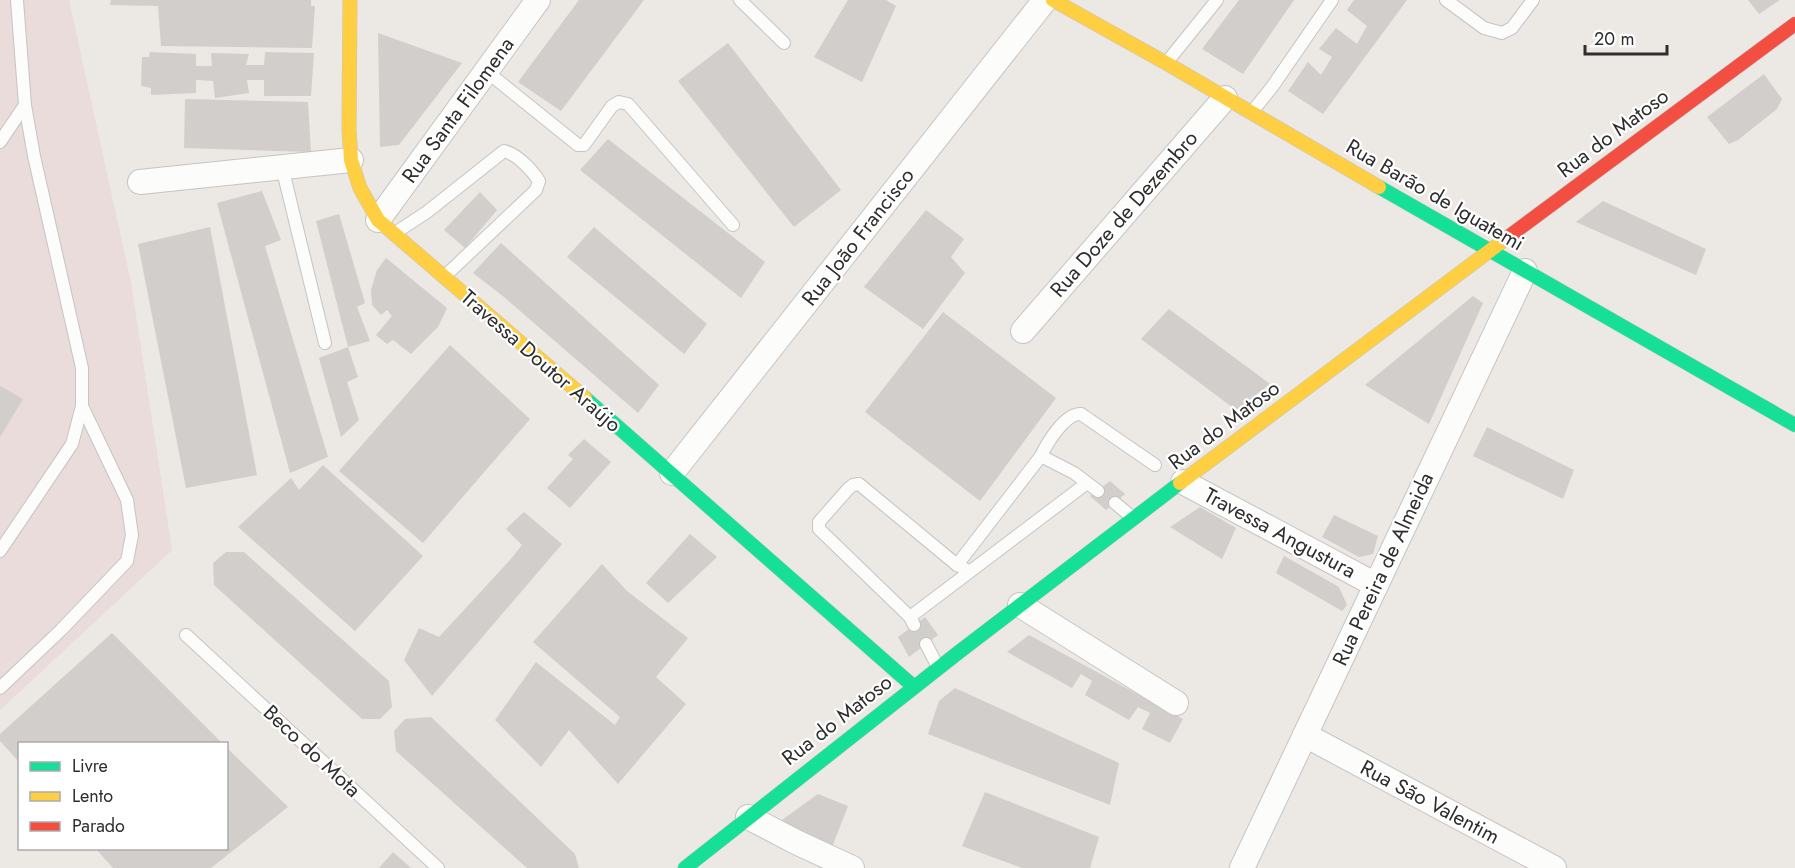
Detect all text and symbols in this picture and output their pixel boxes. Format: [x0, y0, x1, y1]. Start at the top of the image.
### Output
scale bar [1585, 18, 1668, 56]
text: 20 m [1594, 26, 1634, 52]
street label: Rua Santa Filomena [395, 31, 521, 189]
street label: Rua do Matoso [1551, 81, 1675, 185]
street label: Rua Doze de Dezembro [1043, 124, 1205, 304]
street label: Rua Barão de Iguatemi [1340, 132, 1530, 258]
street label: Rua João Francisco [795, 162, 921, 312]
street label: Travessa Doutor Araújo [454, 283, 628, 439]
street label: Rua do Matoso [1162, 373, 1286, 477]
street label: Rua Pereira de Almeida [1325, 467, 1441, 671]
street label: Travessa Angustura [1199, 480, 1361, 586]
street label: Rua do Matoso [776, 667, 898, 773]
street label: Beco do Mota [257, 698, 367, 804]
legend [18, 742, 228, 850]
text: Livre [72, 753, 108, 779]
street label: Rua São Valentim [1355, 753, 1505, 851]
text: Lento [72, 783, 113, 809]
text: Parado [72, 813, 125, 839]

